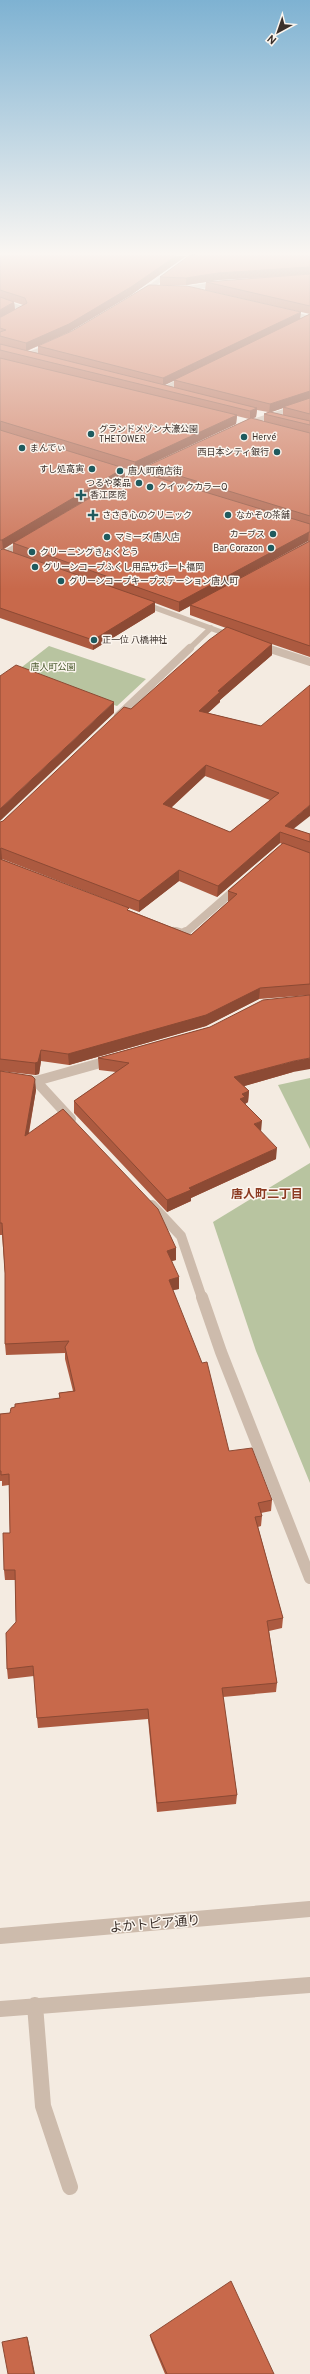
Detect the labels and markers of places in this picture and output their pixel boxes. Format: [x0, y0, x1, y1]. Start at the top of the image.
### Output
place label: グランドメゾン大濠公園 THETOWER [99, 424, 198, 445]
marker: グランドメゾン大濠公園 THETOWER [86, 429, 96, 439]
marker: Hervé [239, 432, 249, 442]
place label: Hervé [252, 432, 276, 443]
marker: まんでぃ [17, 443, 27, 453]
place label: まんでぃ [30, 443, 66, 454]
place label: 西日本シティ銀行 [198, 447, 269, 458]
marker: 西日本シティ銀行 [272, 447, 282, 457]
place label: すし処高寅 [39, 464, 84, 475]
marker: すし処高寅 [87, 464, 97, 474]
marker: 唐人町商店街 [115, 466, 125, 476]
place label: 唐人町商店街 [128, 466, 182, 477]
place label: つるや薬品 [86, 478, 131, 489]
marker: つるや薬品 [134, 478, 144, 488]
marker: クイックカラーQ [145, 482, 155, 492]
place label: クイックカラーQ [158, 482, 228, 493]
marker: 香江医院 [75, 489, 87, 501]
place label: 香江医院 [90, 490, 126, 501]
marker: ささき心のクリニック [87, 509, 99, 521]
place label: ささき心のクリニック [102, 510, 192, 521]
marker: なかぞの茶舗 [223, 510, 233, 520]
place label: なかぞの茶舗 [236, 510, 290, 521]
place label: カーブス [230, 529, 265, 540]
marker: カーブス [268, 529, 278, 539]
marker: マミーズ 唐人店 [102, 532, 112, 542]
place label: マミーズ 唐人店 [115, 532, 180, 543]
place label: Bar Corazon [213, 543, 263, 554]
marker: Bar Corazon [266, 543, 276, 553]
marker: クリーニングきょくとう [27, 547, 37, 557]
place label: クリーニングきょくとう [40, 547, 139, 558]
marker: グリーンコープふくし用品サポート福岡 [30, 562, 40, 572]
place label: グリーンコープふくし用品サポート福岡 [43, 562, 204, 573]
marker: グリーンコープキープステーション唐人町 [56, 576, 66, 586]
place label: グリーンコープキープステーション唐人町 [69, 576, 238, 587]
place label: 正一位 八橋神社 [102, 634, 167, 646]
marker: 正一位 八橋神社 [89, 635, 99, 645]

